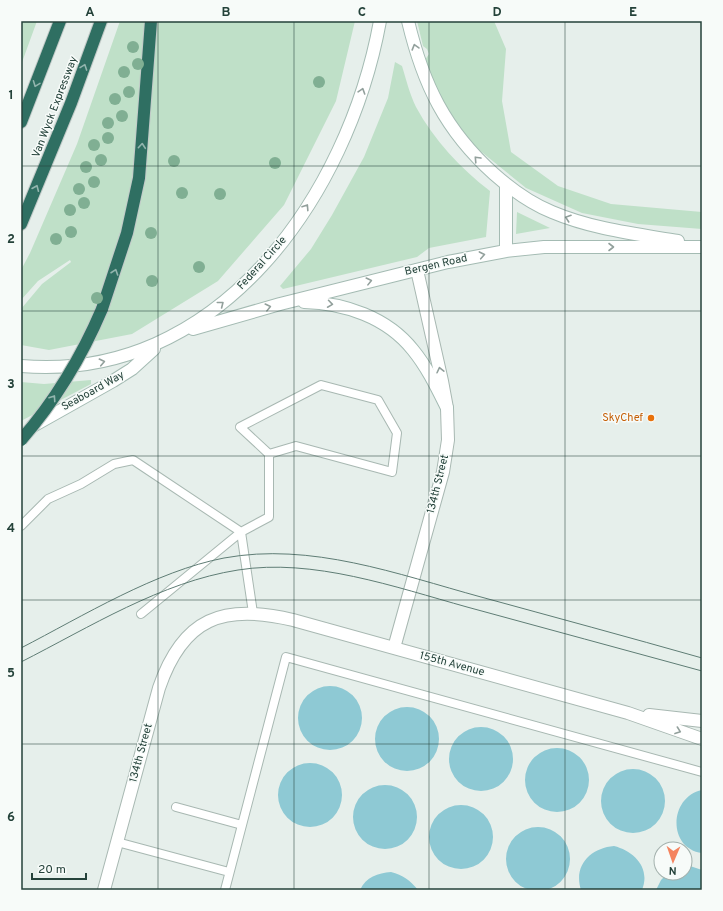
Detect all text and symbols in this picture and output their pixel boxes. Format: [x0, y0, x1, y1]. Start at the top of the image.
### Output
text: A [85, 5, 95, 21]
text: B [222, 5, 231, 21]
text: C [358, 5, 366, 21]
text: D [492, 5, 502, 21]
text: E [629, 5, 637, 21]
one-way arrow [411, 43, 420, 50]
street label: Van Wyck Expressway [29, 54, 81, 160]
one-way arrow [80, 63, 88, 70]
one-way arrow [33, 80, 41, 87]
one-way arrow [358, 87, 366, 94]
text: 1 [8, 88, 14, 104]
one-way arrow [138, 143, 147, 149]
one-way arrow [475, 156, 482, 164]
one-way arrow [32, 184, 40, 191]
one-way arrow [302, 204, 309, 211]
one-way arrow [565, 214, 572, 222]
text: 2 [7, 232, 15, 248]
street label: Federal Circle [234, 233, 290, 293]
one-way arrow [608, 243, 614, 251]
street label: Bergen Road [403, 251, 469, 279]
one-way arrow [479, 251, 485, 260]
one-way arrow [110, 269, 119, 276]
one-way arrow [366, 278, 373, 286]
one-way arrow [326, 299, 333, 308]
one-way arrow [216, 302, 223, 309]
one-way arrow [265, 303, 271, 311]
one-way arrow [98, 358, 105, 367]
one-way arrow [436, 367, 444, 373]
street label: Seaboard Way [59, 368, 127, 414]
text: 3 [7, 377, 15, 393]
one-way arrow [49, 395, 56, 402]
place label: SkyChef [602, 411, 643, 425]
marker: SkyChef [646, 413, 656, 423]
street label: 134th Street [424, 453, 452, 515]
text: 4 [7, 521, 15, 537]
street label: 155th Avenue [418, 649, 486, 679]
text: 5 [7, 666, 15, 682]
street label: 134th Street [126, 722, 156, 784]
one-way arrow [674, 726, 681, 734]
text: 6 [7, 810, 15, 826]
north arrow [653, 841, 693, 881]
scale bar [32, 855, 86, 881]
text: 20 m [38, 862, 66, 878]
text: N [668, 863, 677, 877]

